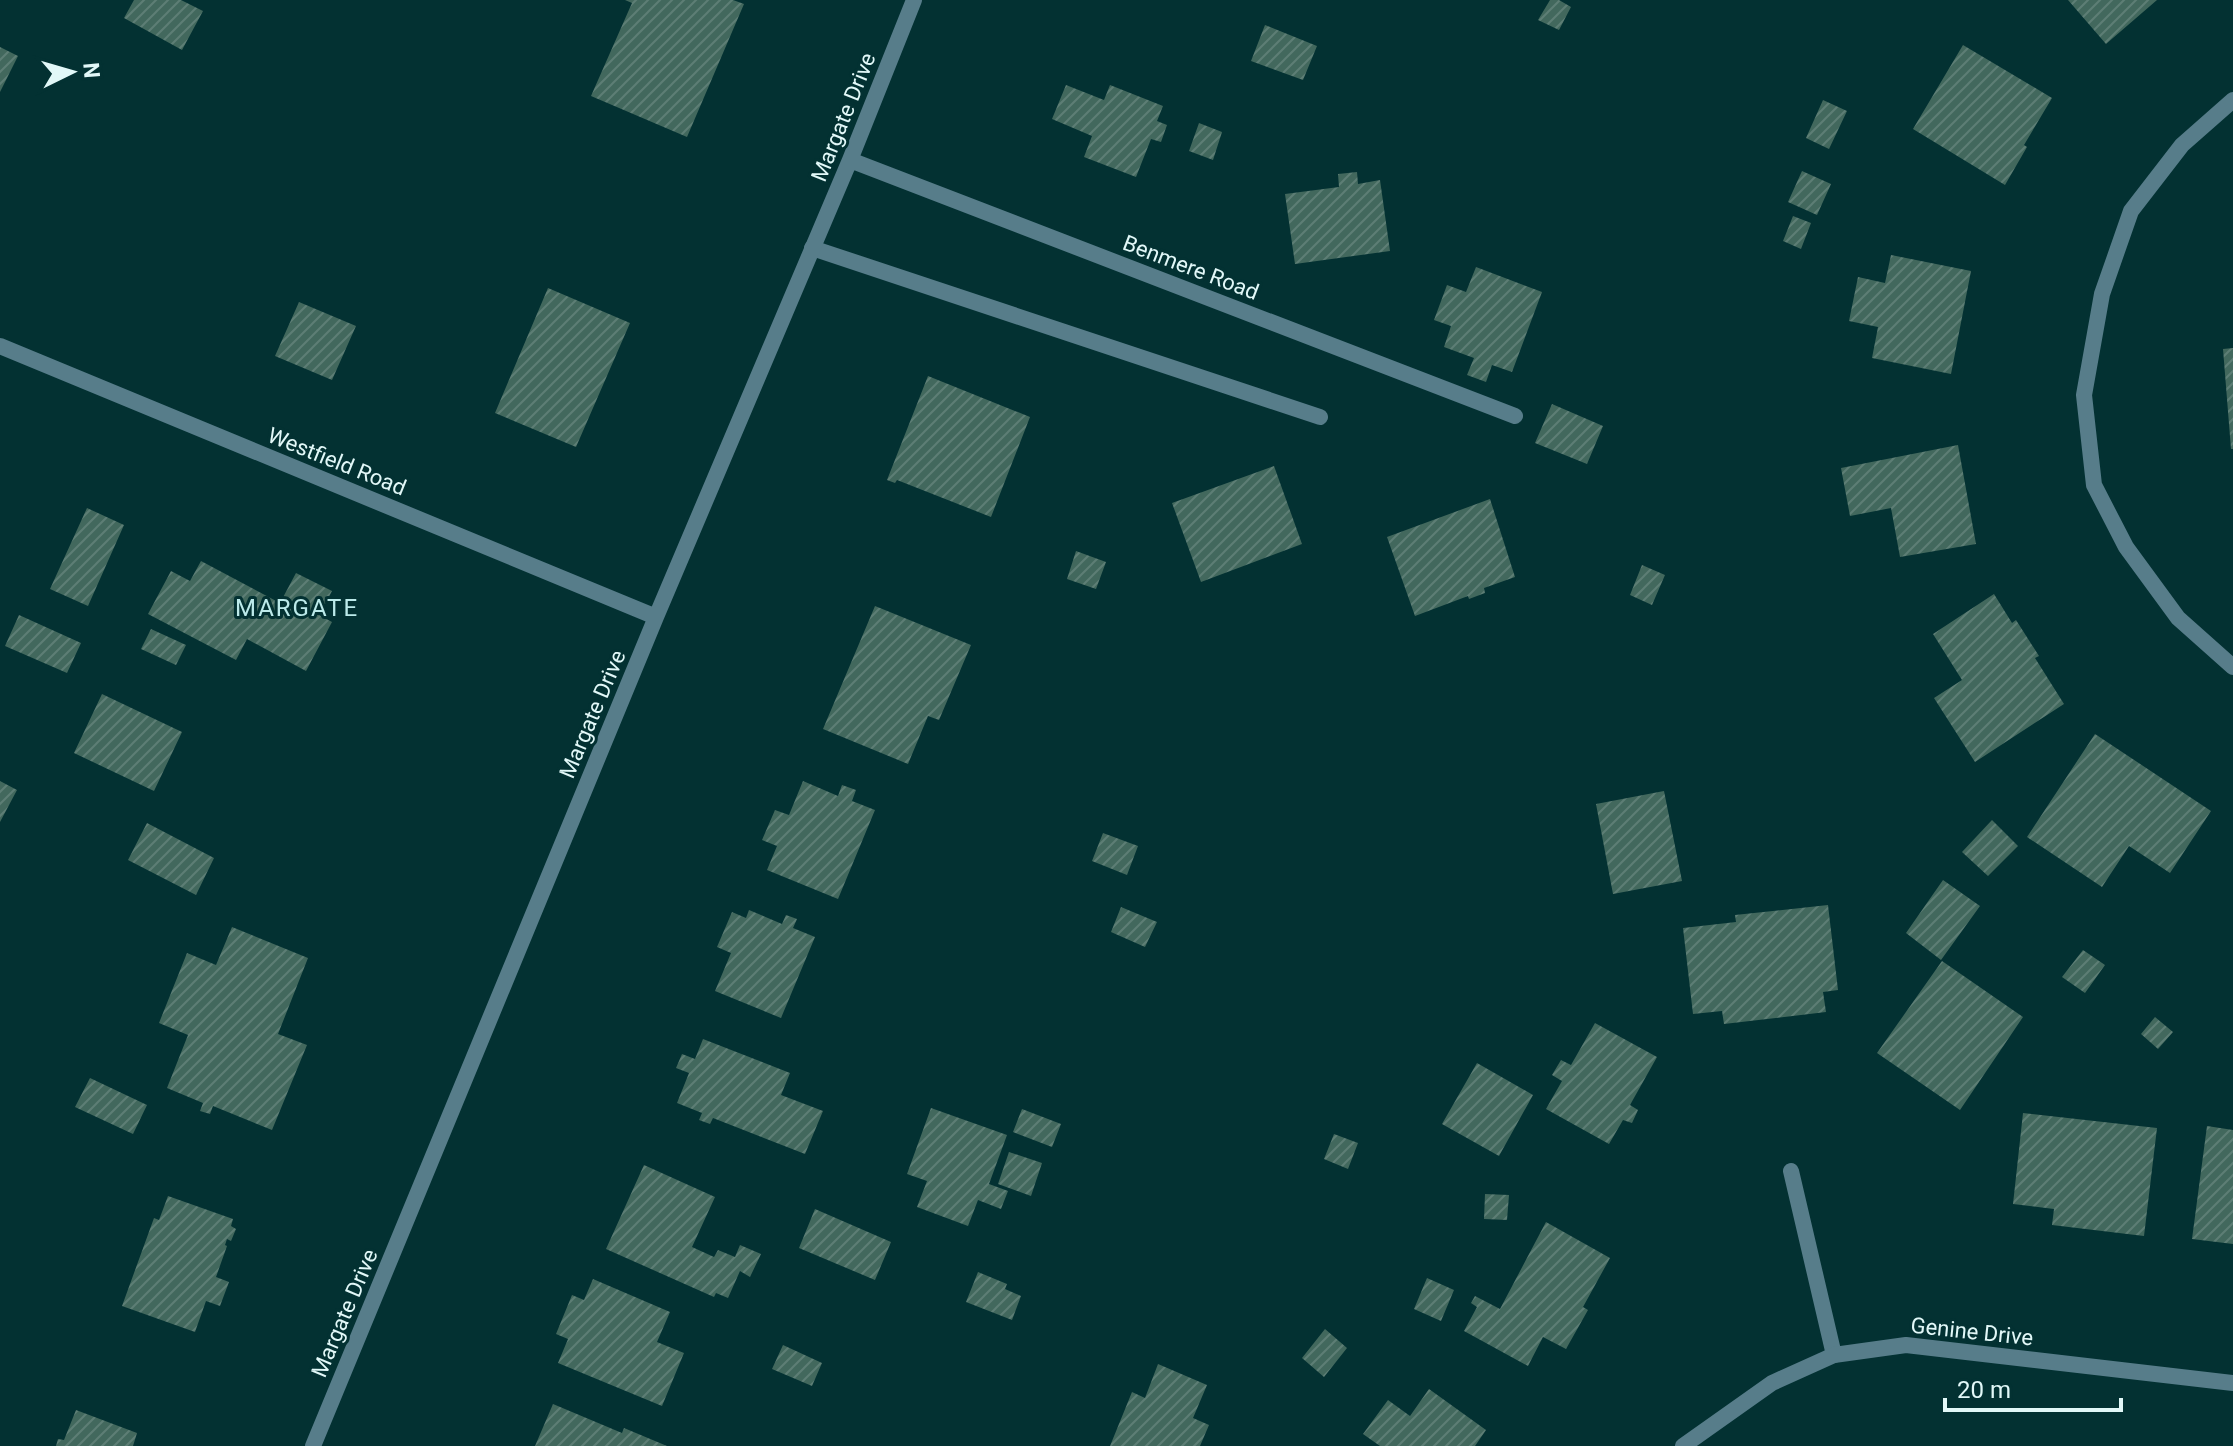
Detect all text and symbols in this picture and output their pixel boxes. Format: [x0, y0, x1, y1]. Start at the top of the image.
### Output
north arrow [32, 32, 112, 112]
street label: Margate Drive [806, 49, 881, 185]
text: N [78, 61, 105, 79]
street label: Benmere Road [1119, 230, 1262, 305]
street label: Westfield Road [264, 422, 410, 501]
district label: MARGATE [235, 594, 359, 622]
street label: Margate Drive [554, 646, 631, 782]
street label: Margate Drive [306, 1245, 383, 1381]
street label: Genine Drive [1910, 1313, 2034, 1350]
scale bar [1945, 1362, 2121, 1412]
text: 20 m [1957, 1376, 2011, 1404]

